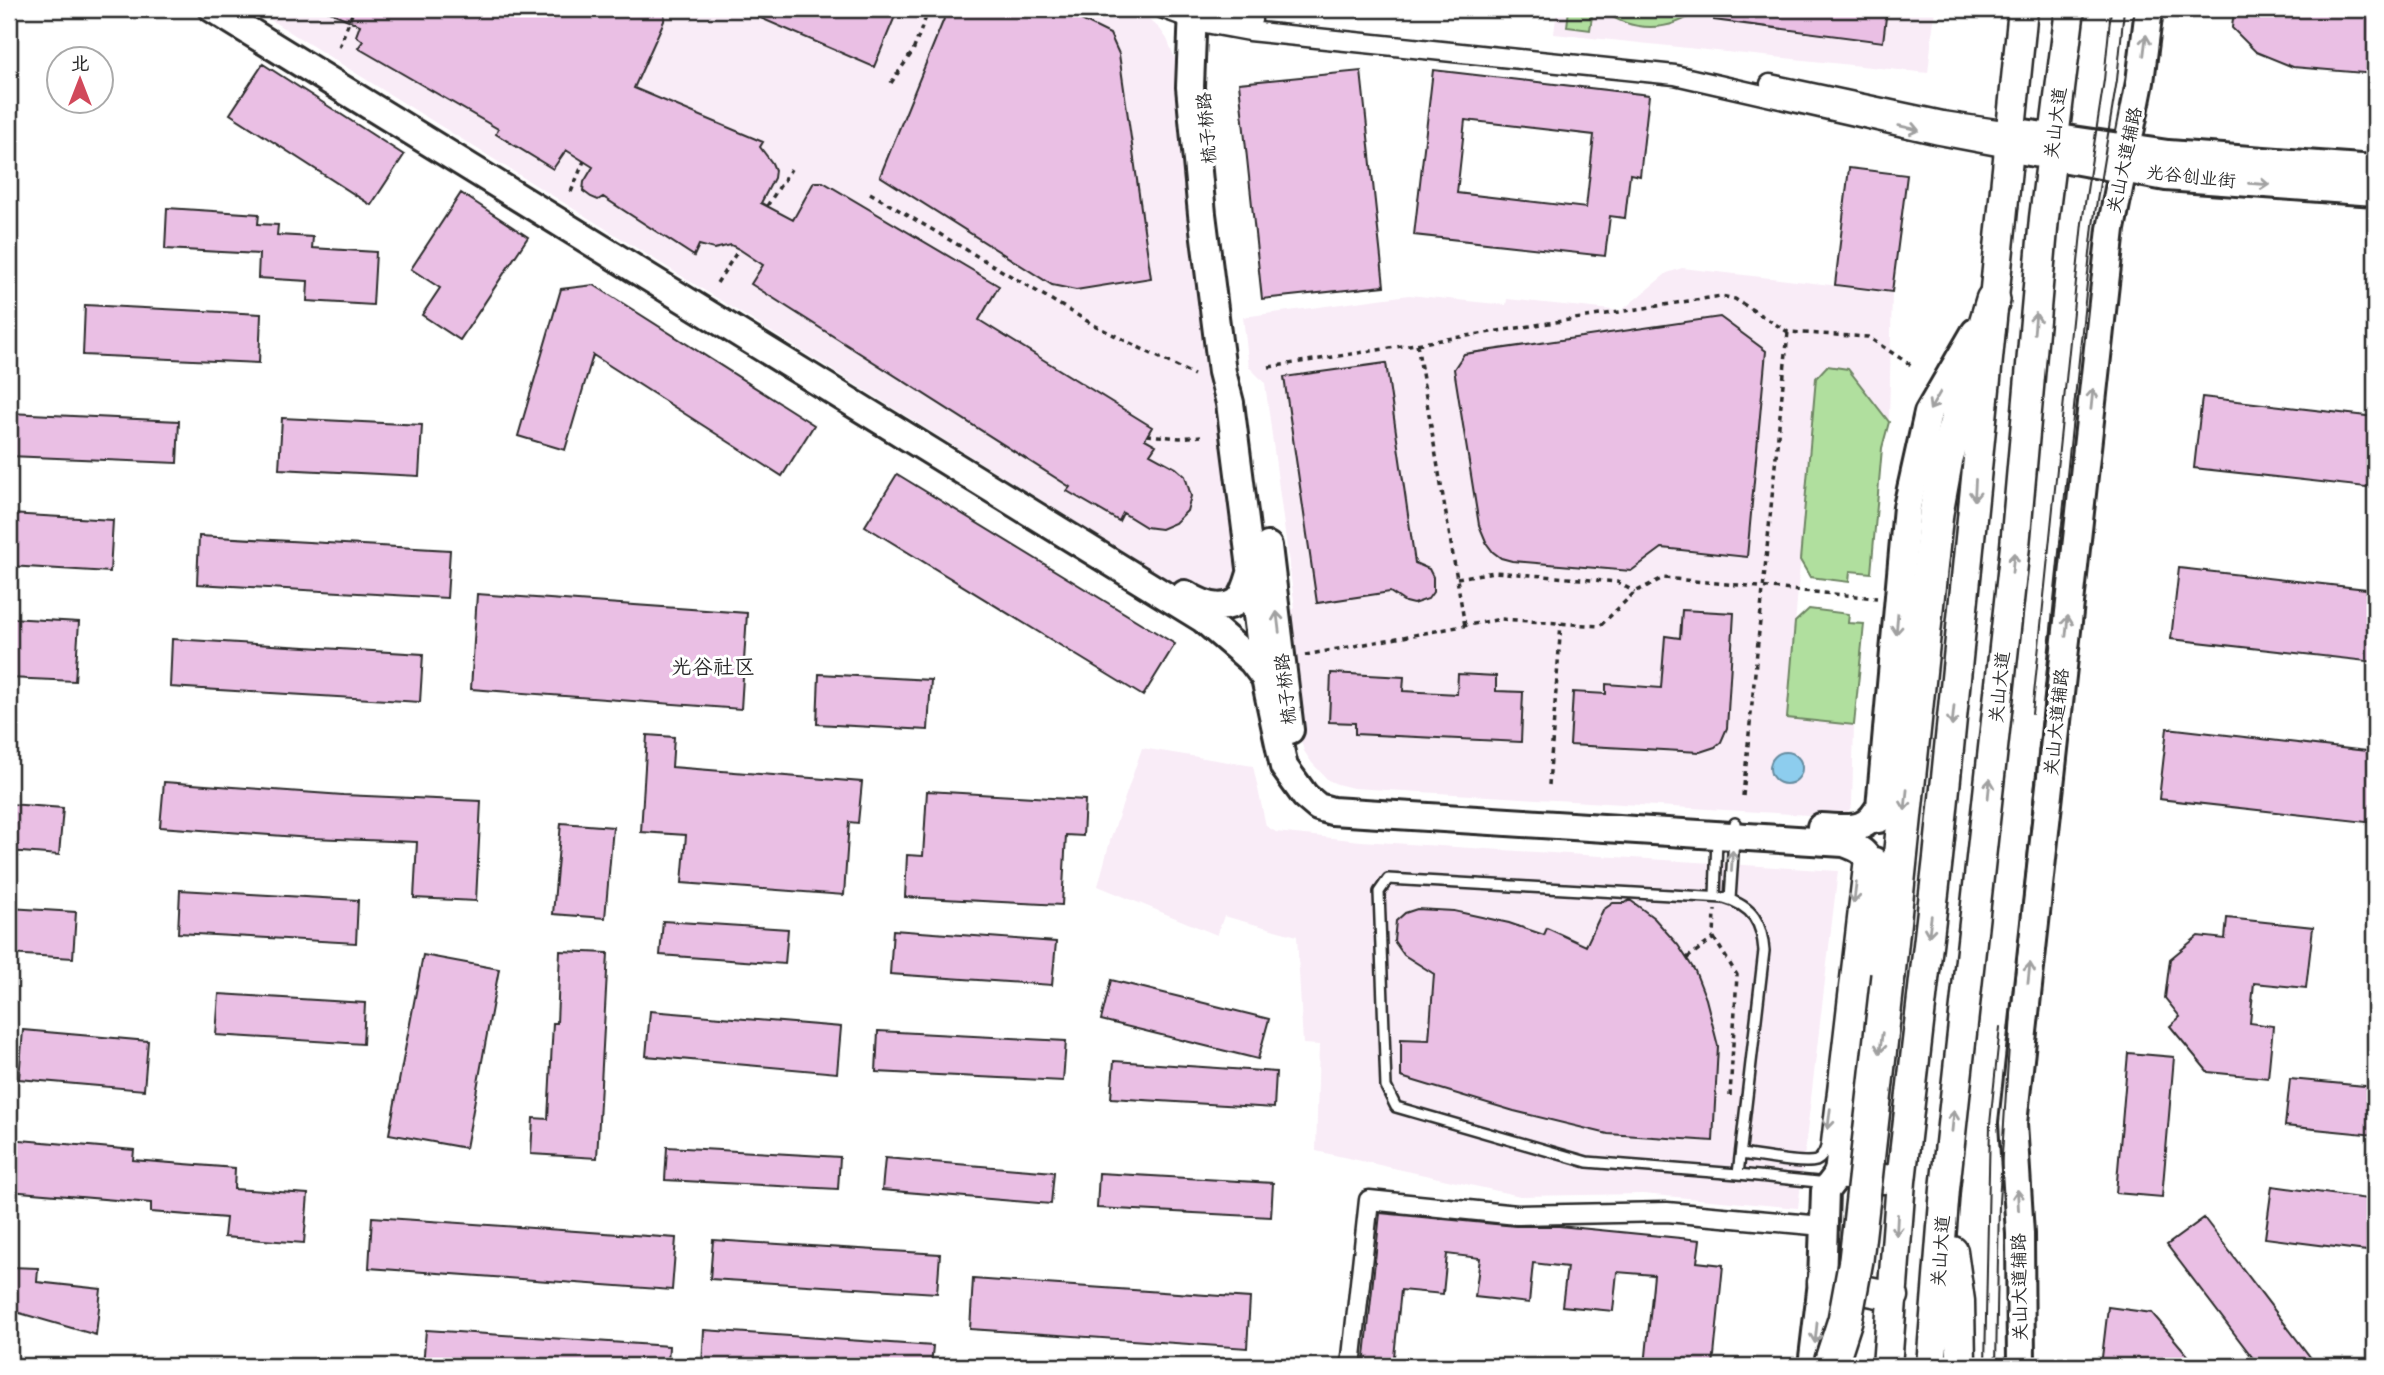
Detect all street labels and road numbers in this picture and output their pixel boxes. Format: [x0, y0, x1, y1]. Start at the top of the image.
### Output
street label: 关山大道 [2040, 86, 2072, 160]
street label: 梳子桥路 [1192, 91, 1222, 165]
street label: 关山大道辅路 [2103, 105, 2147, 215]
street label: 光谷创业街 [2145, 161, 2237, 193]
street label: 关山大道 [1985, 650, 2015, 724]
street label: 梳子桥路 [1271, 652, 1301, 726]
street label: 关山大道辅路 [2040, 667, 2074, 777]
street label: 关山大道 [1927, 1214, 1955, 1288]
street label: 关山大道辅路 [2008, 1233, 2032, 1341]

